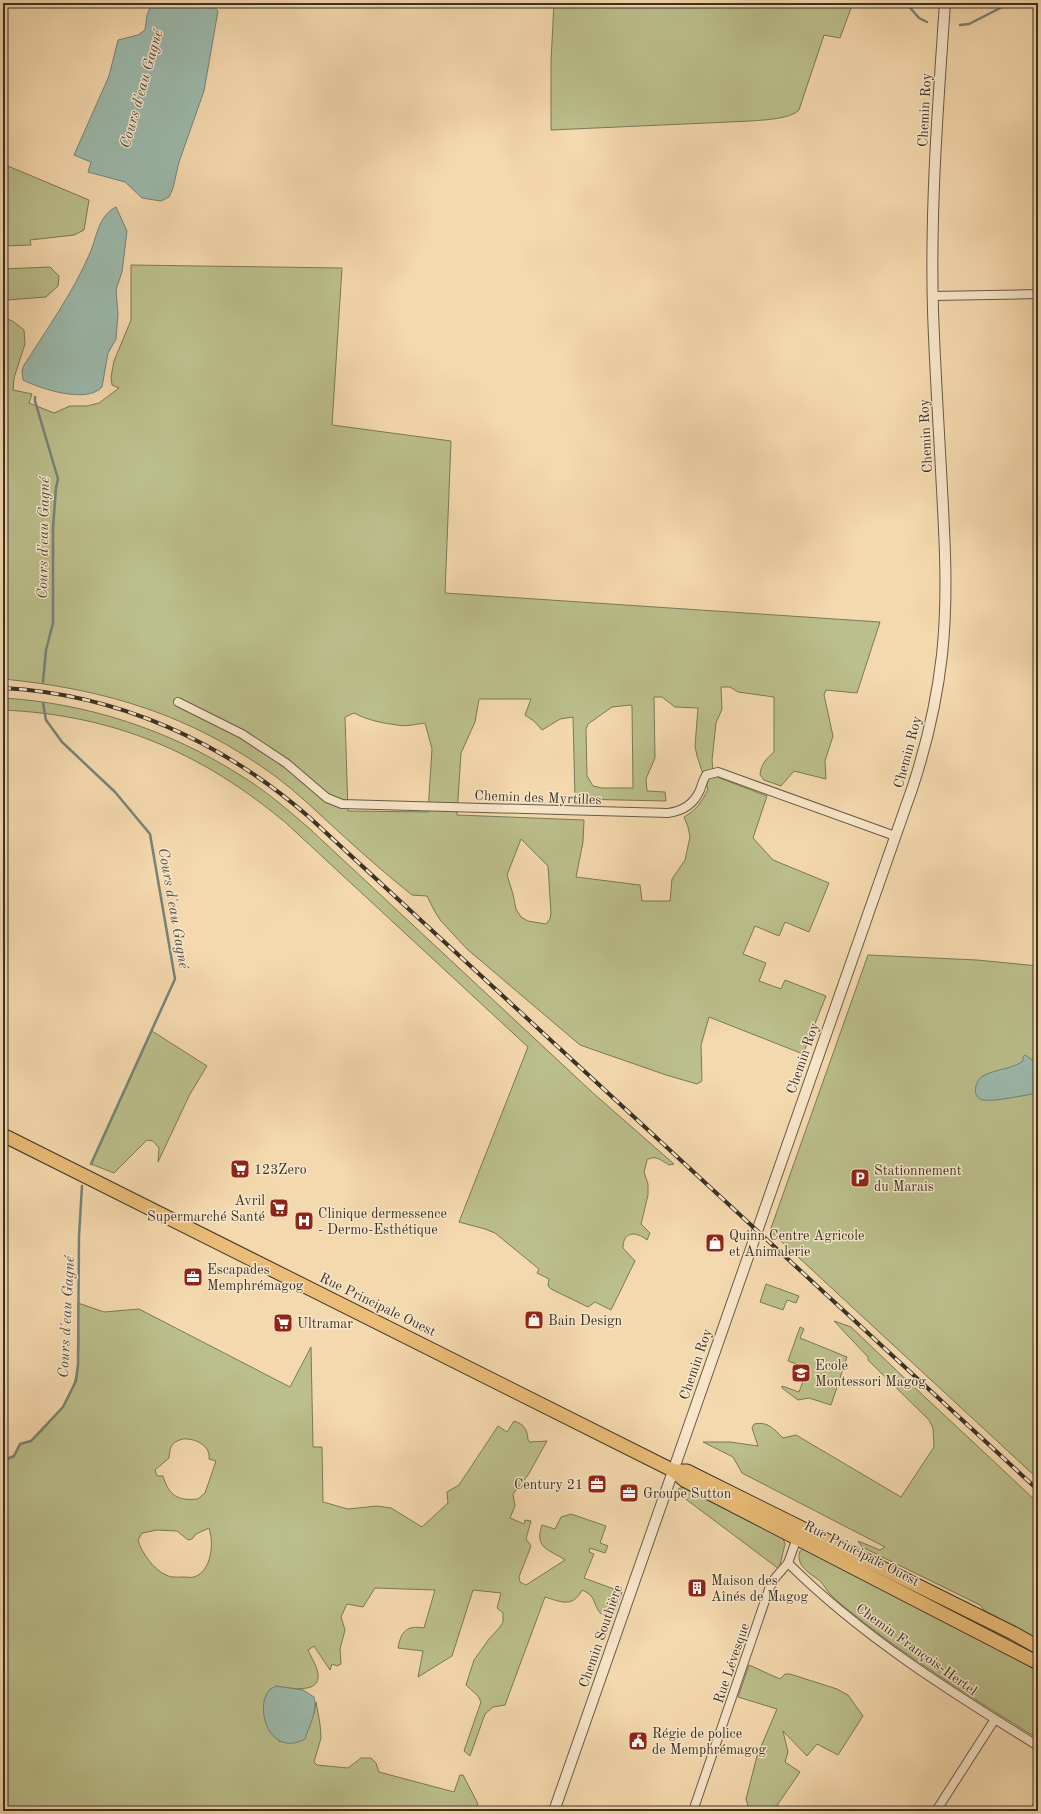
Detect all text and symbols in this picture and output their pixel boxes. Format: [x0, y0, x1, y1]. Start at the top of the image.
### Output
water label: Cours d'eau Gagné [118, 27, 167, 150]
street label: Chemin Roy [916, 72, 934, 147]
street label: Chemin Roy [917, 398, 935, 473]
water label: Cours d'eau Gagné [36, 475, 53, 599]
street label: Chemin Roy [892, 714, 924, 790]
street label: Chemin des Myrtilles [474, 789, 602, 807]
water label: Cours d'eau Gagné [155, 847, 191, 972]
street label: Chemin Roy [784, 1020, 822, 1096]
supermarket icon: 123Zero [229, 1158, 251, 1180]
place label: 123Zero [254, 1163, 307, 1177]
place label: Stationnement du Marais [874, 1164, 962, 1194]
parking icon: Stationnement du Marais [849, 1167, 871, 1189]
place label: Avril Supermarché Santé [147, 1194, 265, 1224]
supermarket icon: Avril Supermarché Santé [268, 1197, 290, 1219]
place label: Clinique dermessence - Dermo-Esthétique [318, 1207, 447, 1237]
hospital icon: Clinique dermessence - Dermo-Esthétique [293, 1210, 315, 1232]
place label: Quinn Centre Agricole et Animalerie [729, 1229, 865, 1259]
shop icon: Quinn Centre Agricole et Animalerie [704, 1232, 726, 1254]
water label: Cours d'eau Gagné [57, 1254, 78, 1378]
place label: Escapades Memphrémagog [207, 1263, 304, 1293]
office icon: Escapades Memphrémagog [182, 1266, 204, 1288]
street label: Rue Principale Ouest [317, 1271, 438, 1339]
shop icon: Bain Design [523, 1309, 545, 1331]
supermarket icon: Ultramar [272, 1312, 294, 1334]
place label: Bain Design [548, 1314, 623, 1328]
place label: Ultramar [297, 1317, 353, 1331]
street label: Chemin Roy [677, 1326, 715, 1402]
place label: Ecole Montessori Magog [815, 1359, 926, 1389]
school or university icon: Ecole Montessori Magog [790, 1362, 812, 1384]
office icon: Century 21 [586, 1473, 608, 1495]
place label: Century 21 [514, 1478, 583, 1492]
office icon: Groupe Sutton [618, 1482, 640, 1504]
place label: Groupe Sutton [643, 1487, 732, 1501]
street label: Rue Principale Ouest [802, 1519, 922, 1589]
place label: Maison des Aînés de Magog [711, 1574, 808, 1604]
building icon: Maison des Aînés de Magog [686, 1577, 708, 1599]
street label: Chemin Southière [577, 1583, 625, 1690]
street label: Chemin François-Hertel [853, 1601, 980, 1698]
street label: Rue Lévesque [712, 1621, 752, 1705]
place label: Régie de police de Memphrémagog [652, 1727, 767, 1757]
public building icon: Régie de police de Memphrémagog [627, 1730, 649, 1752]

